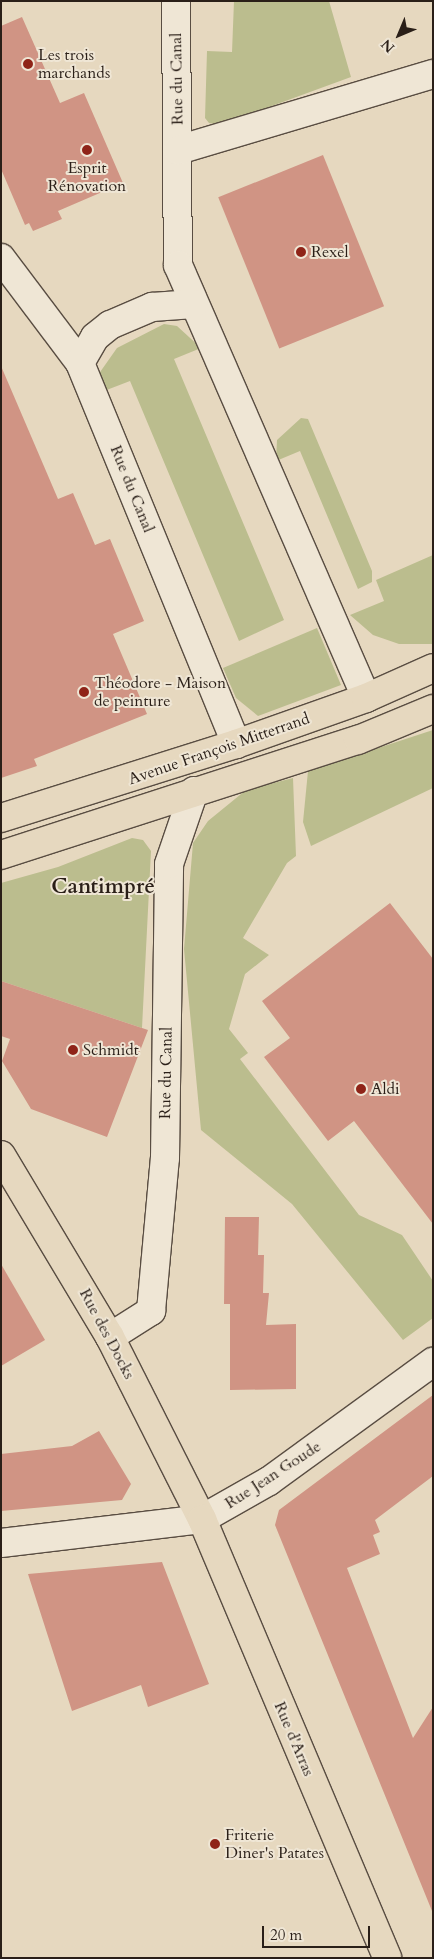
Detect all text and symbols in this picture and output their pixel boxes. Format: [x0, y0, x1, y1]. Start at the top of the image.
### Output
north arrow [374, 10, 424, 60]
street label: Rue du Canal [167, 33, 187, 125]
text: N [377, 35, 399, 57]
place label: Les trois marchands [38, 45, 110, 83]
marker: Les trois marchands [22, 58, 34, 70]
marker: Esprit Rénovation [81, 144, 93, 156]
place label: Esprit Rénovation [48, 158, 126, 196]
place label: Rexel [311, 242, 349, 262]
marker: Rexel [295, 246, 307, 258]
street label: Rue du Canal [106, 443, 158, 535]
place label: Théodore - Maison de peinture [94, 673, 226, 711]
marker: Théodore - Maison de peinture [78, 686, 90, 698]
street label: Avenue François Mitterrand [126, 709, 312, 789]
district label: Cantimpré [51, 874, 155, 900]
street label: Rue du Canal [156, 1027, 176, 1119]
place label: Schmidt [83, 1040, 139, 1060]
marker: Schmidt [67, 1044, 79, 1056]
place label: Aldi [371, 1079, 399, 1099]
marker: Aldi [355, 1083, 367, 1095]
street label: Rue des Docks [75, 1285, 139, 1383]
street label: Rue Jean Goude [222, 1437, 324, 1513]
street label: Rue d'Arras [270, 1699, 318, 1779]
place label: Friterie Diner's Patates [225, 1825, 324, 1863]
marker: Friterie Diner's Patates [209, 1838, 221, 1850]
scale bar [264, 1916, 372, 1948]
text: 20 m [270, 1925, 302, 1945]

